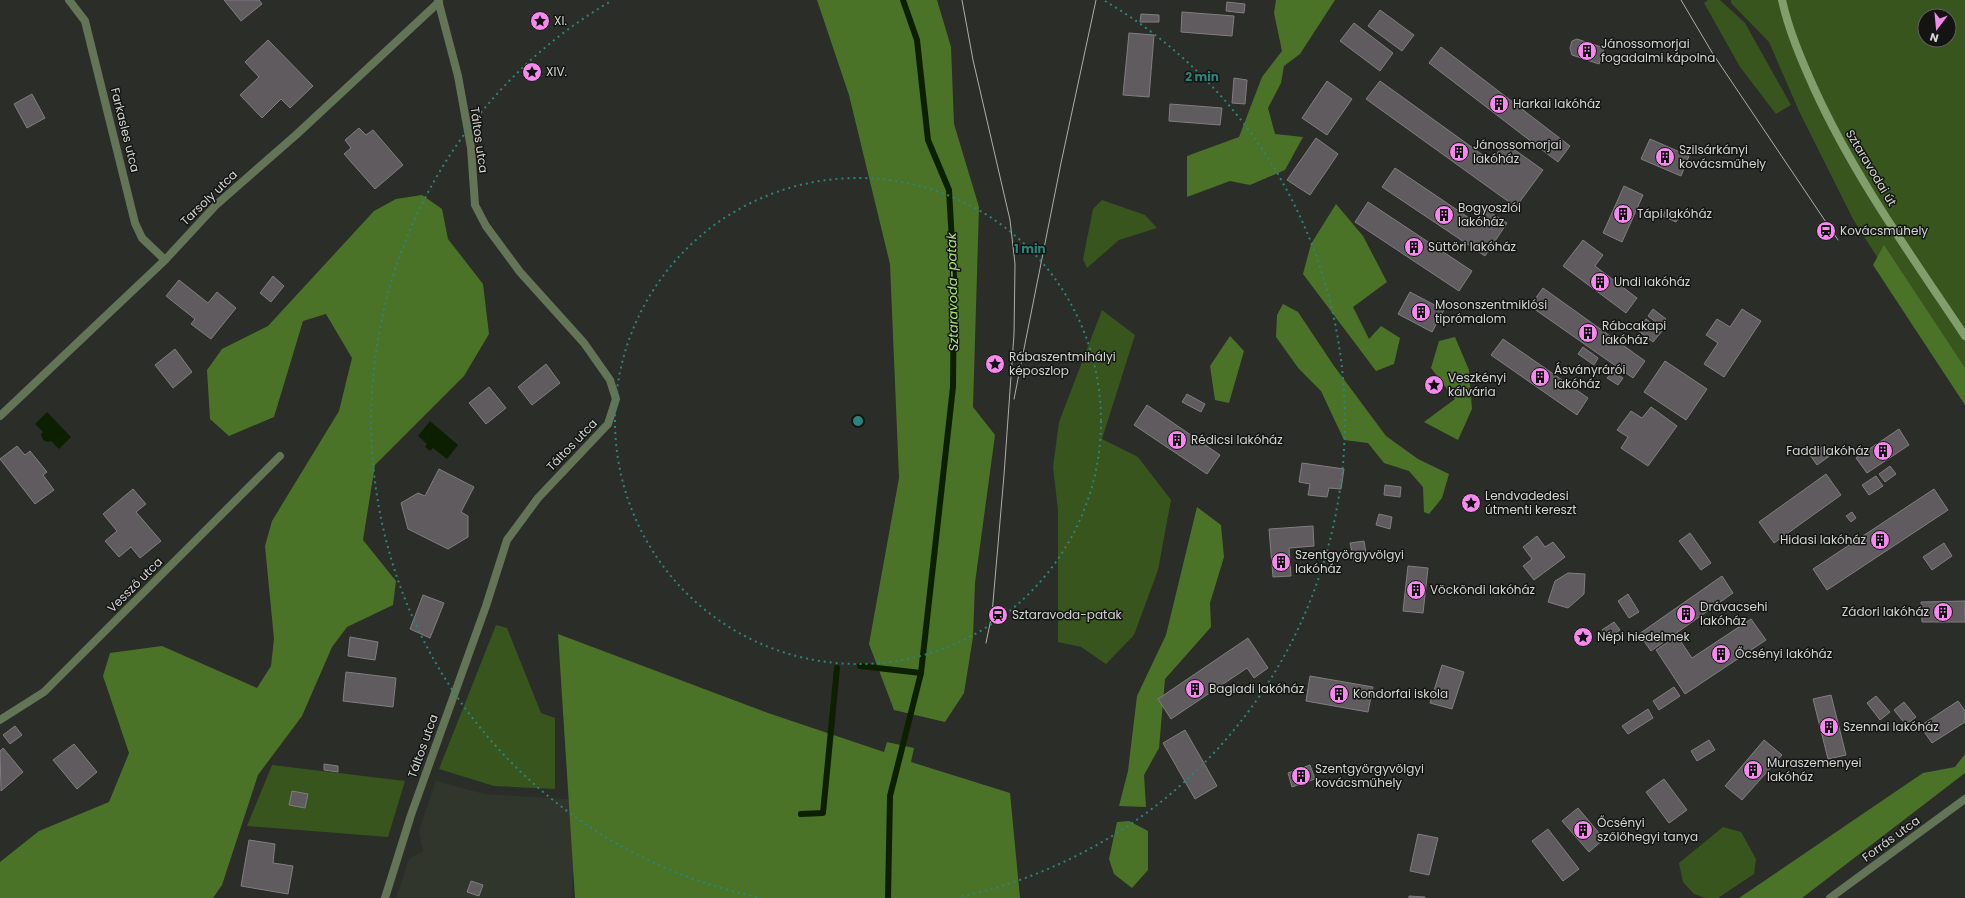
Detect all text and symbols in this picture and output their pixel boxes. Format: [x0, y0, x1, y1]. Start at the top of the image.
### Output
north arrow [1917, 8, 1957, 48]
place icon: XI. [529, 10, 551, 32]
place label: XI. [554, 12, 567, 29]
text: N [1928, 29, 1940, 46]
place label: Jánossomorjai fogadalmi kápolna [1601, 35, 1715, 66]
building icon: Jánossomorjai fogadalmi kápolna [1576, 40, 1598, 62]
place icon: XIV. [521, 61, 543, 83]
place label: XIV. [546, 63, 567, 80]
text: 2 min [1185, 68, 1219, 85]
street label: Farkasles utca [107, 86, 144, 174]
building icon: Harkai lakóház [1488, 93, 1510, 115]
place label: Harkai lakóház [1513, 95, 1601, 112]
street label: Táltos utca [466, 106, 493, 174]
street label: Sztaravodai út [1842, 126, 1901, 209]
place label: Jánossomorjai lakóház [1473, 136, 1562, 167]
building icon: Jánossomorjai lakóház [1448, 141, 1470, 163]
place label: Szilsárkányi kovácsműhely [1679, 141, 1766, 172]
building icon: Szilsárkányi kovácsműhely [1654, 146, 1676, 168]
street label: Tarsoly utca [176, 166, 241, 229]
place label: Bogyoszlói lakóház [1458, 199, 1521, 230]
building icon: Tápi lakóház [1612, 203, 1634, 225]
building icon: Bogyoszlói lakóház [1433, 204, 1455, 226]
place label: Tápi lakóház [1637, 205, 1712, 222]
station icon: Kovácsműhely [1815, 220, 1837, 242]
place label: Kovácsműhely [1840, 222, 1928, 239]
water label: Sztaravoda-patak [942, 231, 963, 352]
building icon: Süttöri lakóház [1403, 236, 1425, 258]
place label: Süttöri lakóház [1428, 238, 1516, 255]
text: 1 min [1014, 240, 1046, 257]
building icon: Undi lakóház [1589, 271, 1611, 293]
place label: Undi lakóház [1614, 273, 1690, 290]
place label: Mosonszentmiklósi tiprómalom [1435, 296, 1547, 327]
building icon: Mosonszentmiklósi tiprómalom [1410, 301, 1432, 323]
place label: Rábcakapi lakóház [1602, 317, 1666, 348]
building icon: Rábcakapi lakóház [1577, 322, 1599, 344]
place label: Rábaszentmihályi képoszlop [1009, 348, 1116, 379]
place icon: Rábaszentmihályi képoszlop [984, 353, 1006, 375]
place label: Ásványrárói lakóház [1554, 361, 1625, 392]
building icon: Ásványrárói lakóház [1529, 366, 1551, 388]
place label: Veszkényi kálvária [1448, 369, 1506, 400]
place icon: Veszkényi kálvária [1423, 374, 1445, 396]
centre of rings [851, 414, 865, 428]
street label: Táltos utca [542, 415, 601, 474]
building icon: Rédicsi lakóház [1166, 429, 1188, 451]
place label: Rédicsi lakóház [1191, 431, 1283, 448]
building icon: Faddi lakóház [1872, 440, 1894, 462]
place label: Faddi lakóház [1786, 442, 1869, 459]
place label: Lendvadedesi útmenti kereszt [1485, 487, 1577, 518]
place icon: Lendvadedesi útmenti kereszt [1460, 492, 1482, 514]
building icon: Hidasi lakóház [1869, 529, 1891, 551]
place label: Hidasi lakóház [1780, 531, 1866, 548]
place label: Szentgyörgyvölgyi lakóház [1295, 546, 1404, 577]
building icon: Szentgyörgyvölgyi lakóház [1270, 551, 1292, 573]
street label: Vessző utca [103, 553, 166, 616]
building icon: Vöcköndi lakóház [1405, 579, 1427, 601]
place label: Vöcköndi lakóház [1430, 581, 1535, 598]
place label: Drávacsehi lakóház [1700, 598, 1768, 629]
building icon: Zádori lakóház [1932, 601, 1954, 623]
building icon: Drávacsehi lakóház [1675, 603, 1697, 625]
place label: Zádori lakóház [1842, 603, 1929, 620]
station icon: Sztaravoda-patak [987, 604, 1009, 626]
place label: Sztaravoda-patak [1012, 606, 1123, 623]
place icon: Népi hiedelmek [1572, 626, 1594, 648]
place label: Népi hiedelmek [1597, 628, 1691, 645]
building icon: Őcsényi lakóház [1710, 643, 1732, 665]
place label: Őcsényi lakóház [1735, 645, 1832, 662]
building icon: Bagladi lakóház [1184, 678, 1206, 700]
place label: Bagladi lakóház [1209, 680, 1304, 697]
building icon: Kondorfai iskola [1328, 683, 1350, 705]
place label: Kondorfai iskola [1353, 685, 1448, 702]
street label: Táltos utca [403, 712, 442, 780]
building icon: Szennai lakóház [1818, 716, 1840, 738]
place label: Szennai lakóház [1843, 718, 1939, 735]
place label: Muraszemenyei lakóház [1767, 754, 1861, 785]
building icon: Muraszemenyei lakóház [1742, 759, 1764, 781]
place label: Szentgyörgyvölgyi kovácsműhely [1315, 760, 1424, 791]
building icon: Szentgyörgyvölgyi kovácsműhely [1290, 765, 1312, 787]
street label: Forrás utca [1858, 812, 1923, 865]
place label: Őcsényi szőlőhegyi tanya [1597, 814, 1698, 845]
building icon: Őcsényi szőlőhegyi tanya [1572, 819, 1594, 841]

